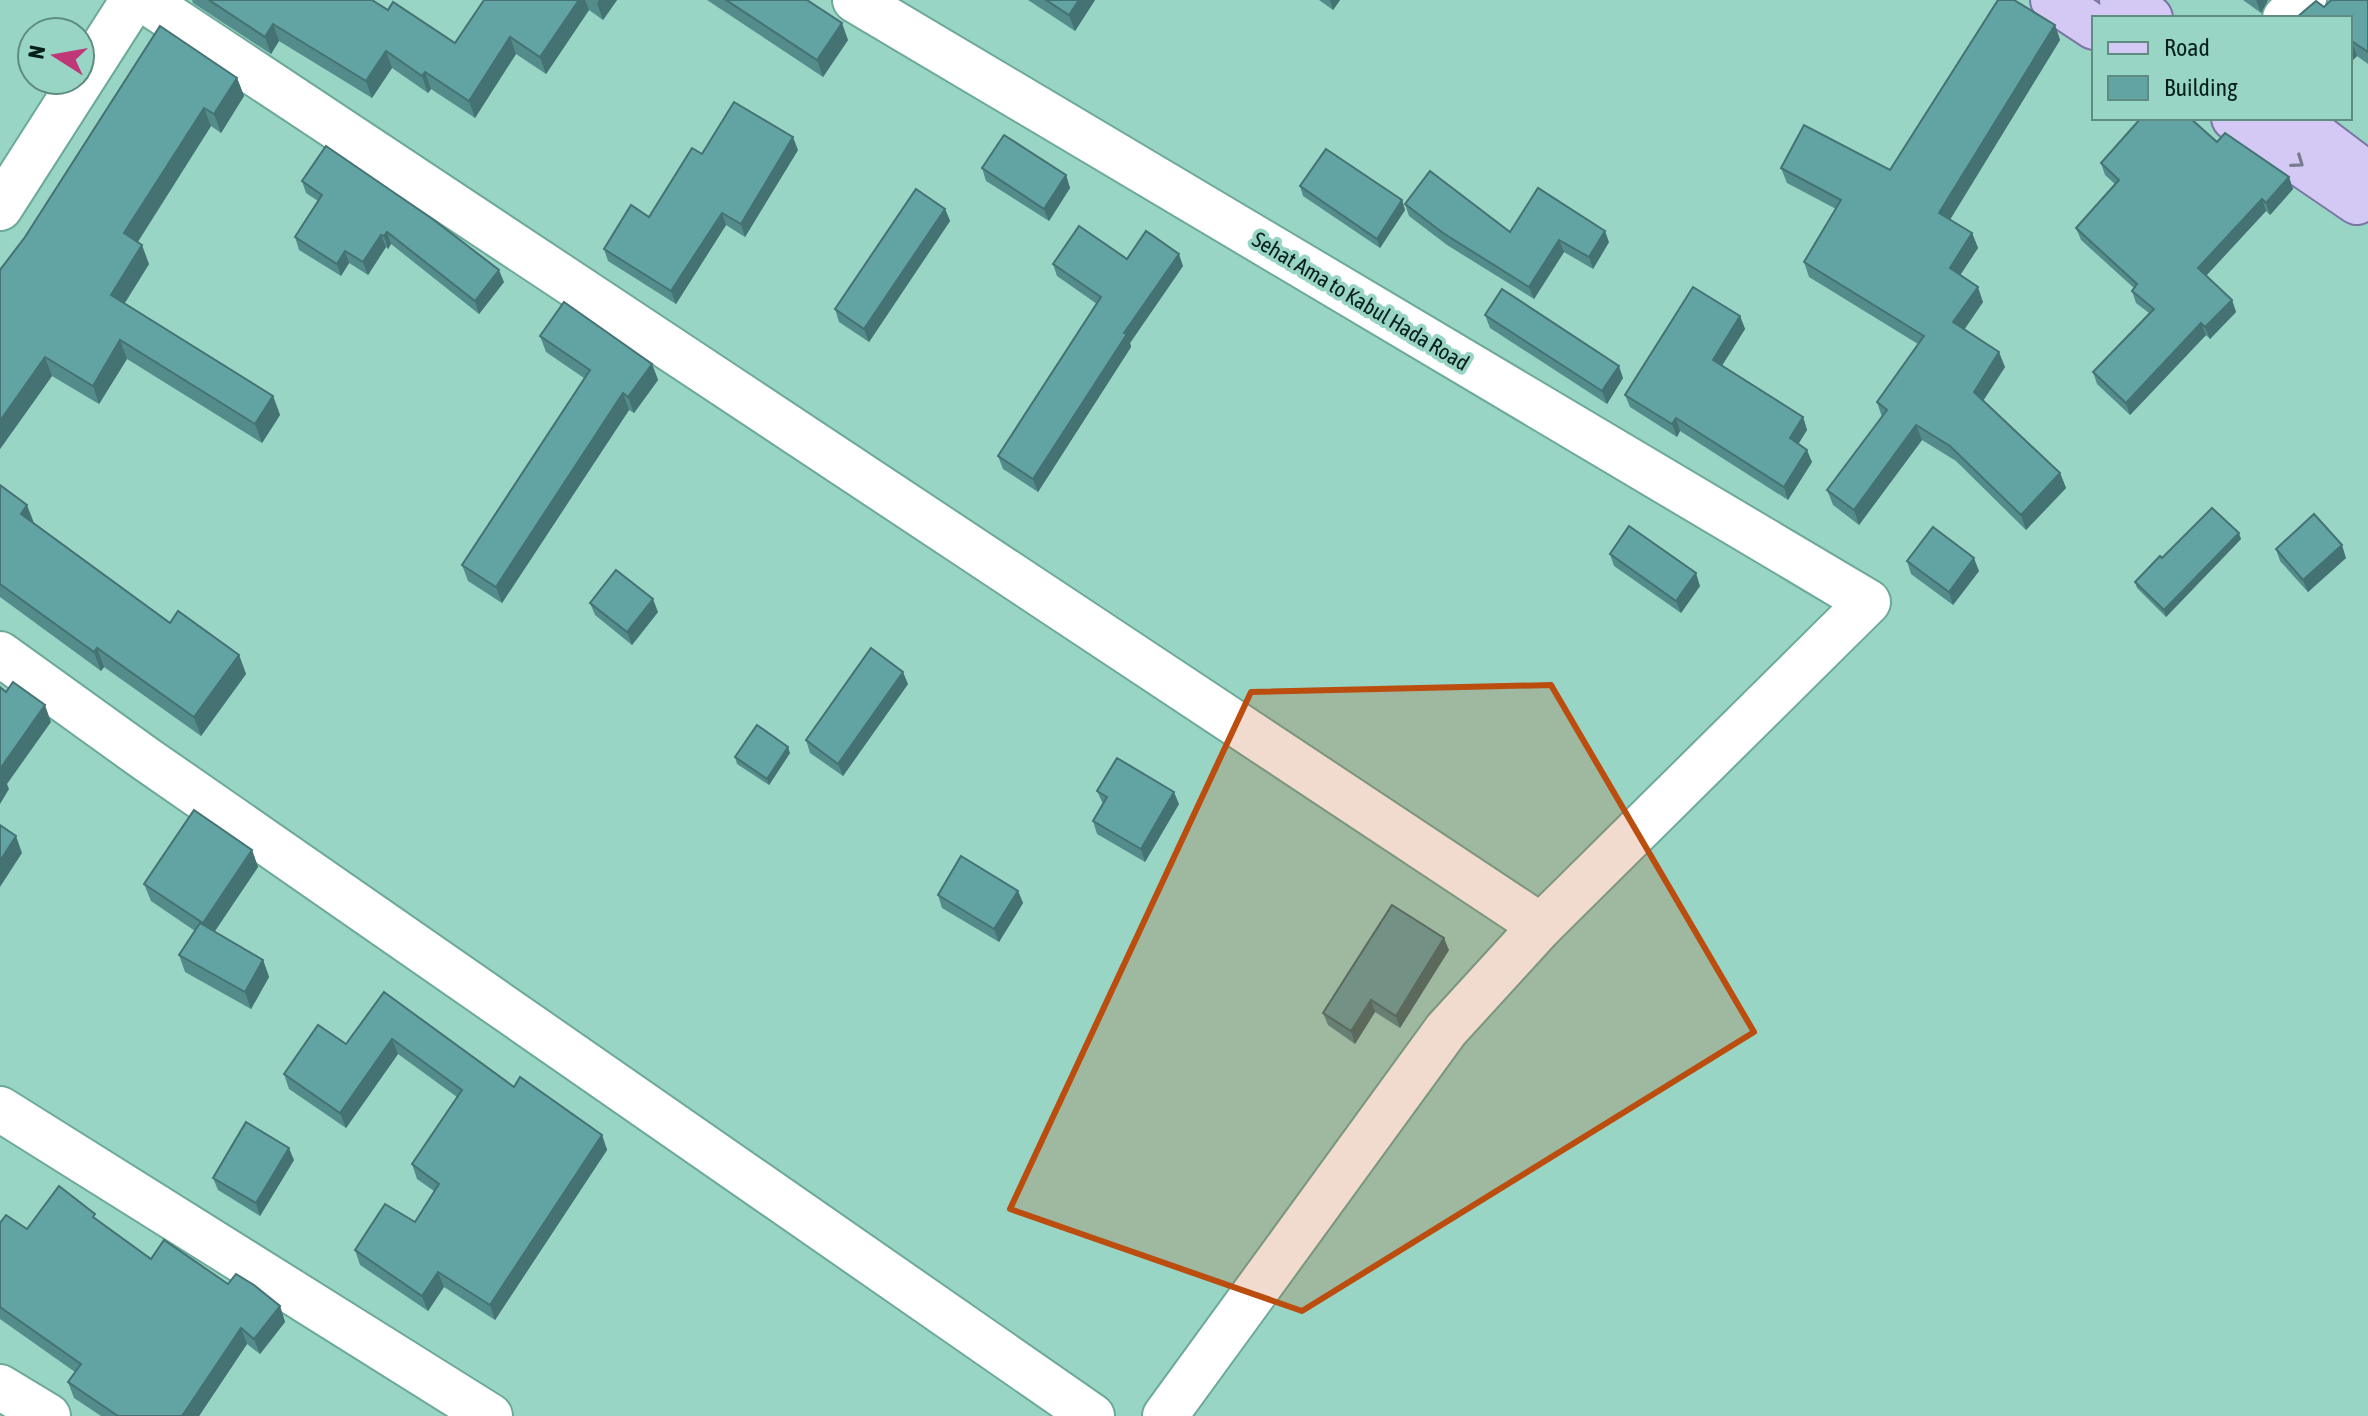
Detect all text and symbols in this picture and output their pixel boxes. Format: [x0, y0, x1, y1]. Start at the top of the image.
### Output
north arrow [16, 16, 96, 96]
legend [2092, 16, 2352, 120]
text: Road [2164, 34, 2210, 61]
text: N [22, 43, 50, 61]
text: Building [2164, 74, 2238, 101]
one-way arrow [2290, 152, 2304, 167]
street label: Sehat Ama to Kabul Hada Road [1248, 226, 1474, 376]

